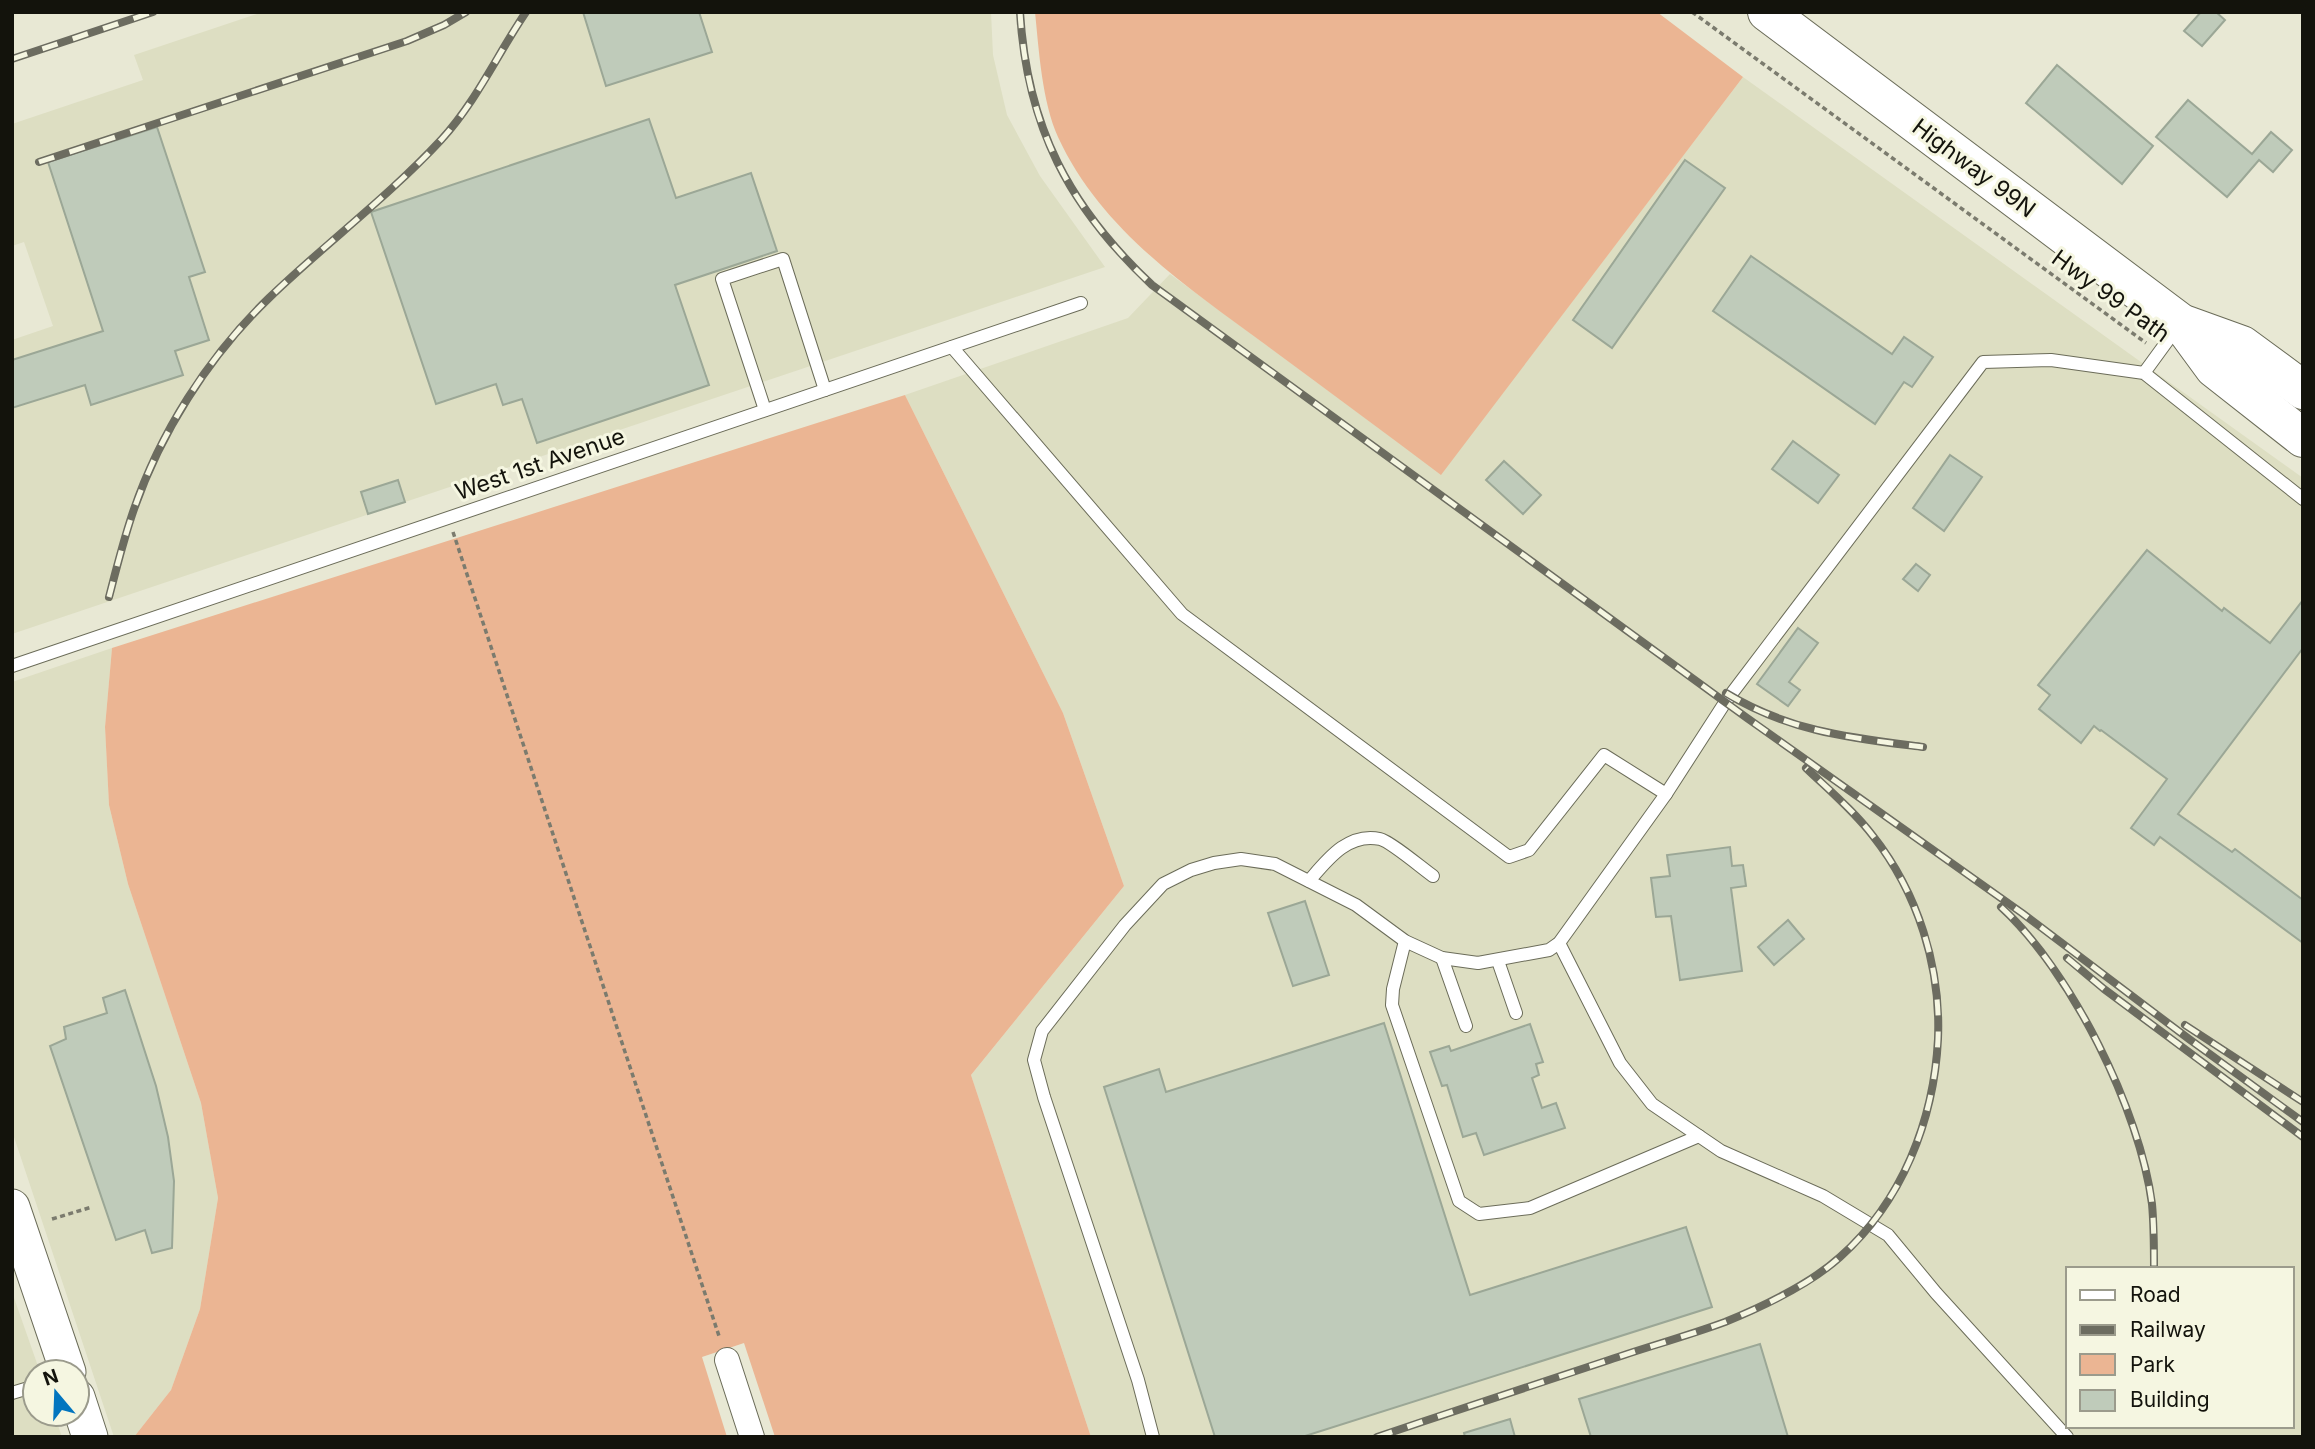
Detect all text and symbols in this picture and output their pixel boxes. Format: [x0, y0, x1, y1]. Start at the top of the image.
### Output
street label: Highway 99N [1907, 113, 2041, 223]
street label: Hwy 99 Path [2047, 244, 2175, 348]
street label: West 1st Avenue [452, 422, 628, 506]
legend [2066, 1267, 2294, 1428]
text: Road [2130, 1282, 2181, 1307]
text: Railway [2130, 1317, 2206, 1342]
text: Park [2130, 1352, 2175, 1377]
north arrow [21, 1358, 91, 1428]
text: N [40, 1364, 61, 1391]
text: Building [2130, 1387, 2210, 1412]

